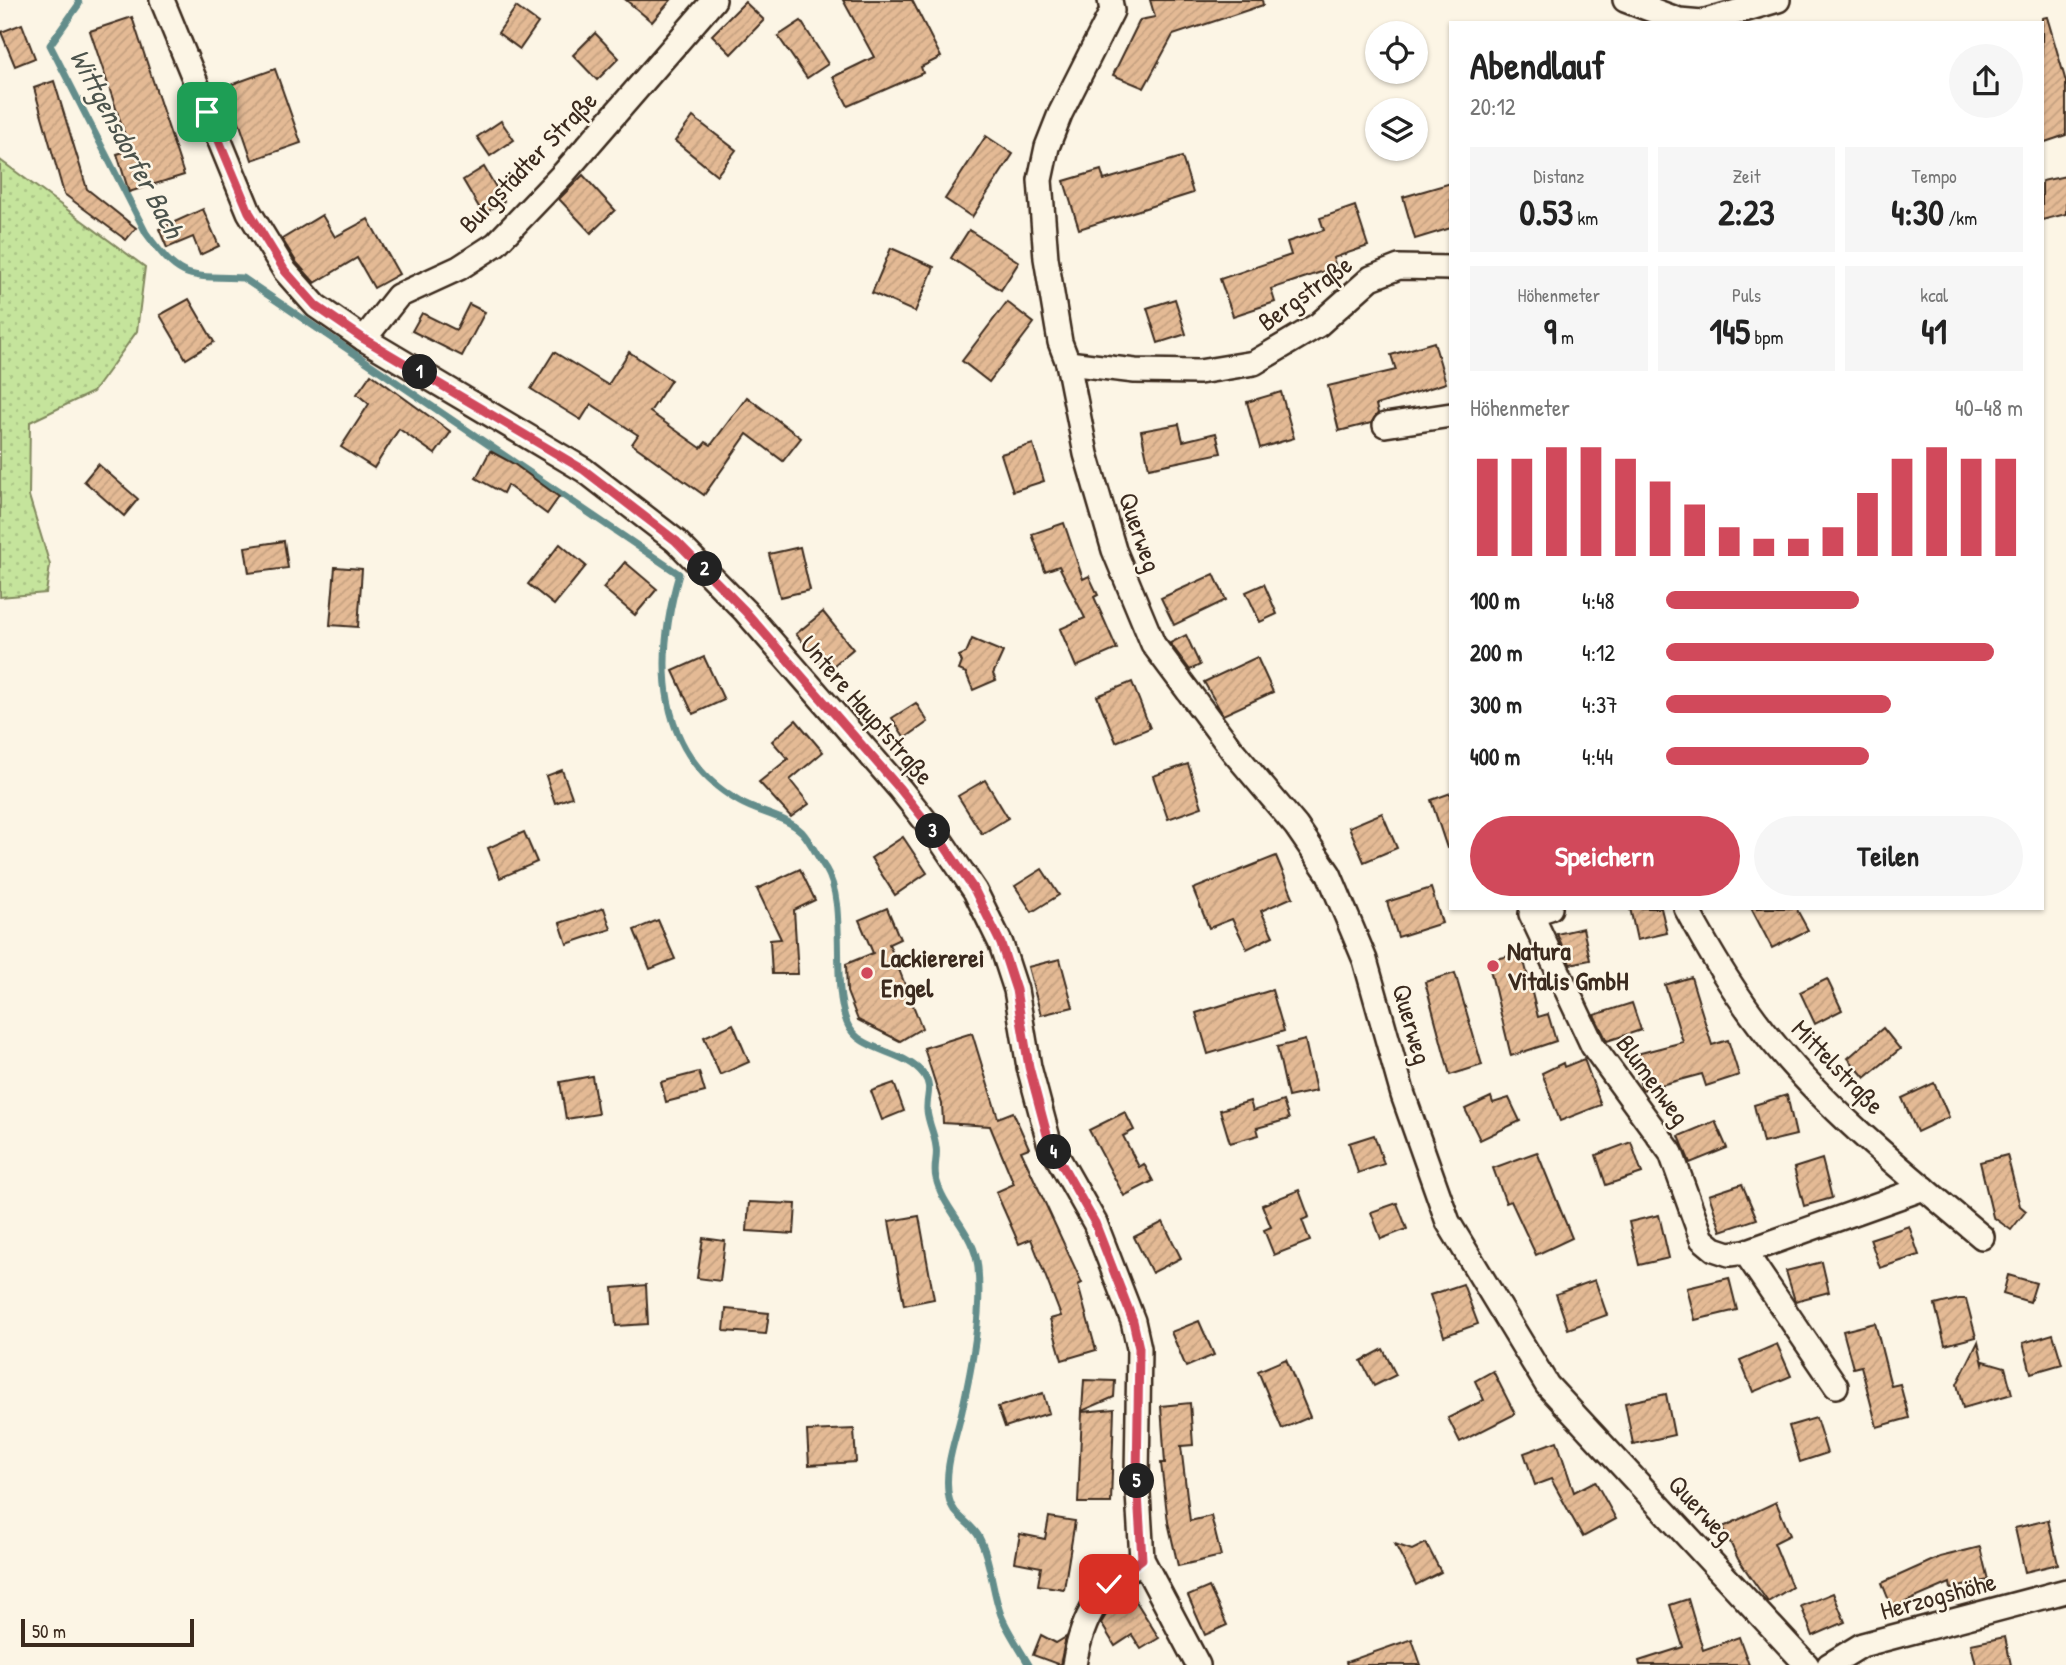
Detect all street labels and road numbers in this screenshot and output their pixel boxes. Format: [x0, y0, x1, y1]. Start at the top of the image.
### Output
street label: Burgstädter Straße [451, 83, 604, 240]
street label: Bergstraße [1251, 247, 1359, 339]
street label: Querweg [1111, 487, 1170, 576]
street label: Untere Hauptstraße [793, 627, 942, 792]
street label: Querweg [1384, 980, 1441, 1068]
street label: Mittelstraße [1784, 1011, 1893, 1122]
street label: Blumenweg [1609, 1027, 1698, 1132]
street label: Querweg [1661, 1467, 1742, 1550]
street label: Herzogshöhe [1876, 1563, 2000, 1628]

